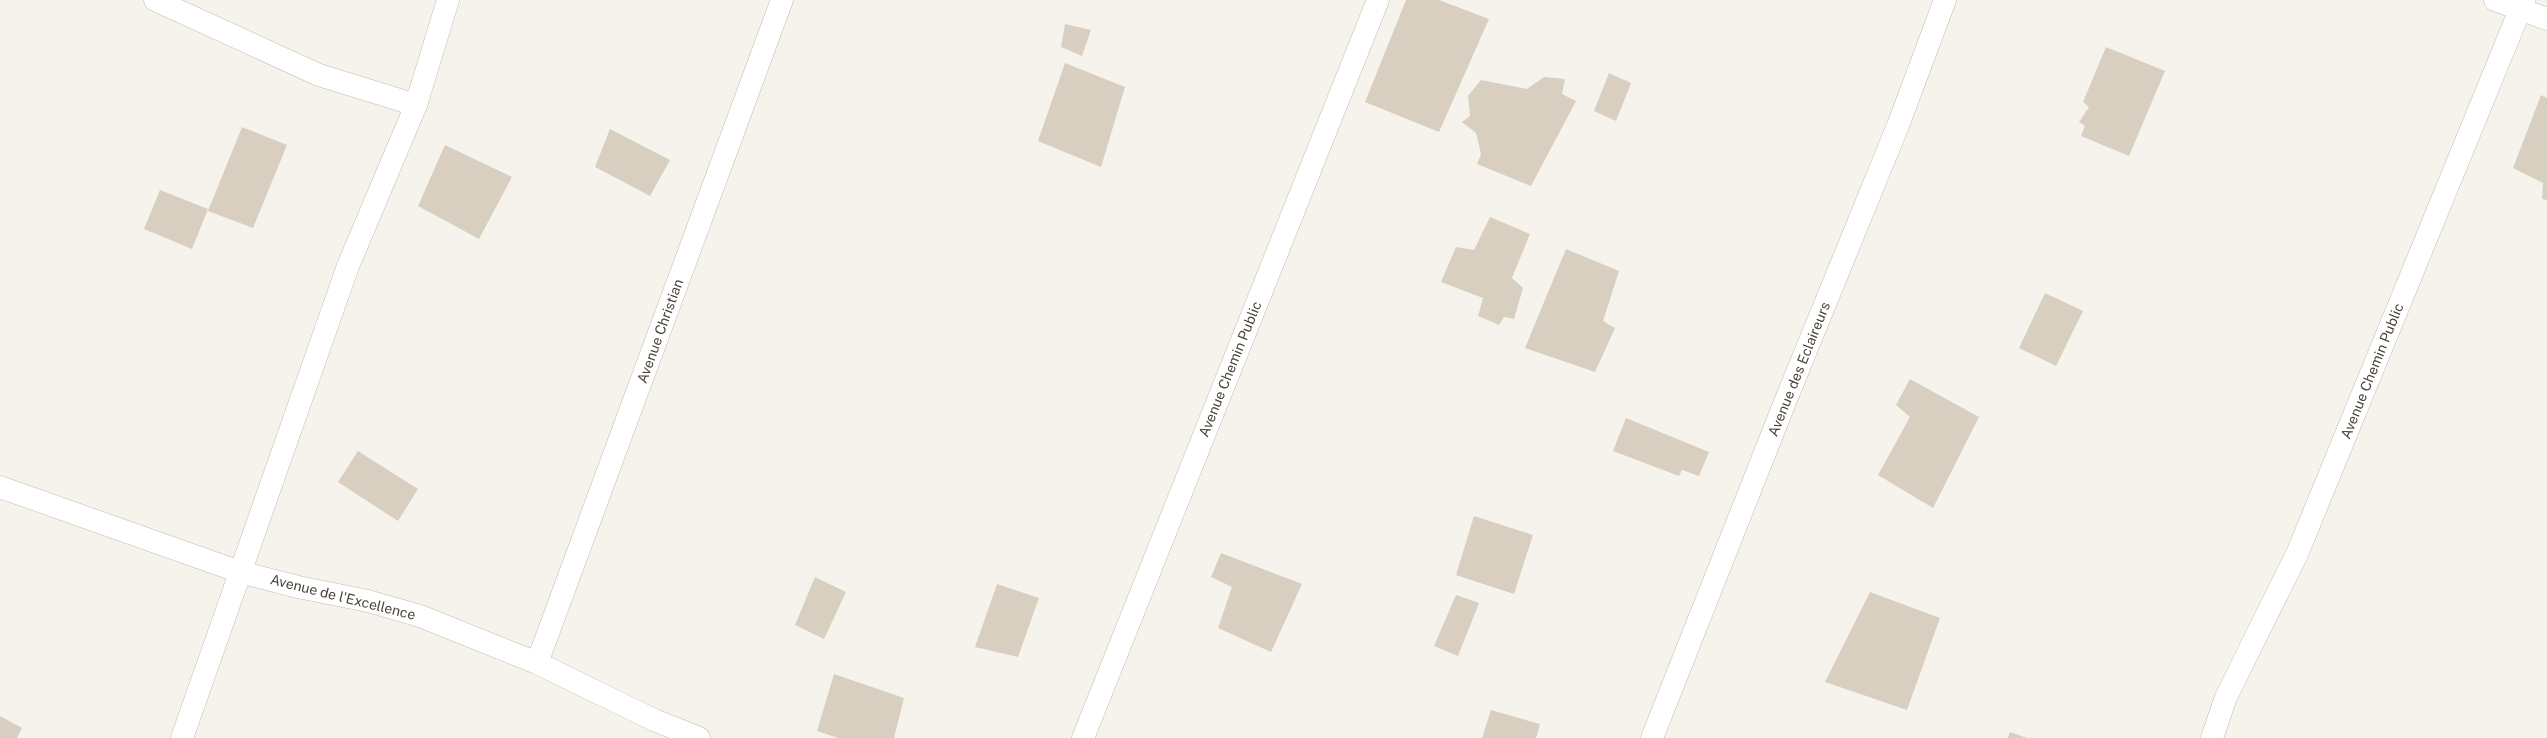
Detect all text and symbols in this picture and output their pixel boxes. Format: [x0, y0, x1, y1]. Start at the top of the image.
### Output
street label: Avenue Christian [634, 277, 686, 385]
street label: Avenue Chemin Public [1195, 299, 1265, 439]
street label: Avenue des Eclaireurs [1765, 299, 1833, 439]
street label: Avenue Chemin Public [2337, 301, 2407, 441]
street label: Avenue de l'Excellence [269, 571, 417, 623]

